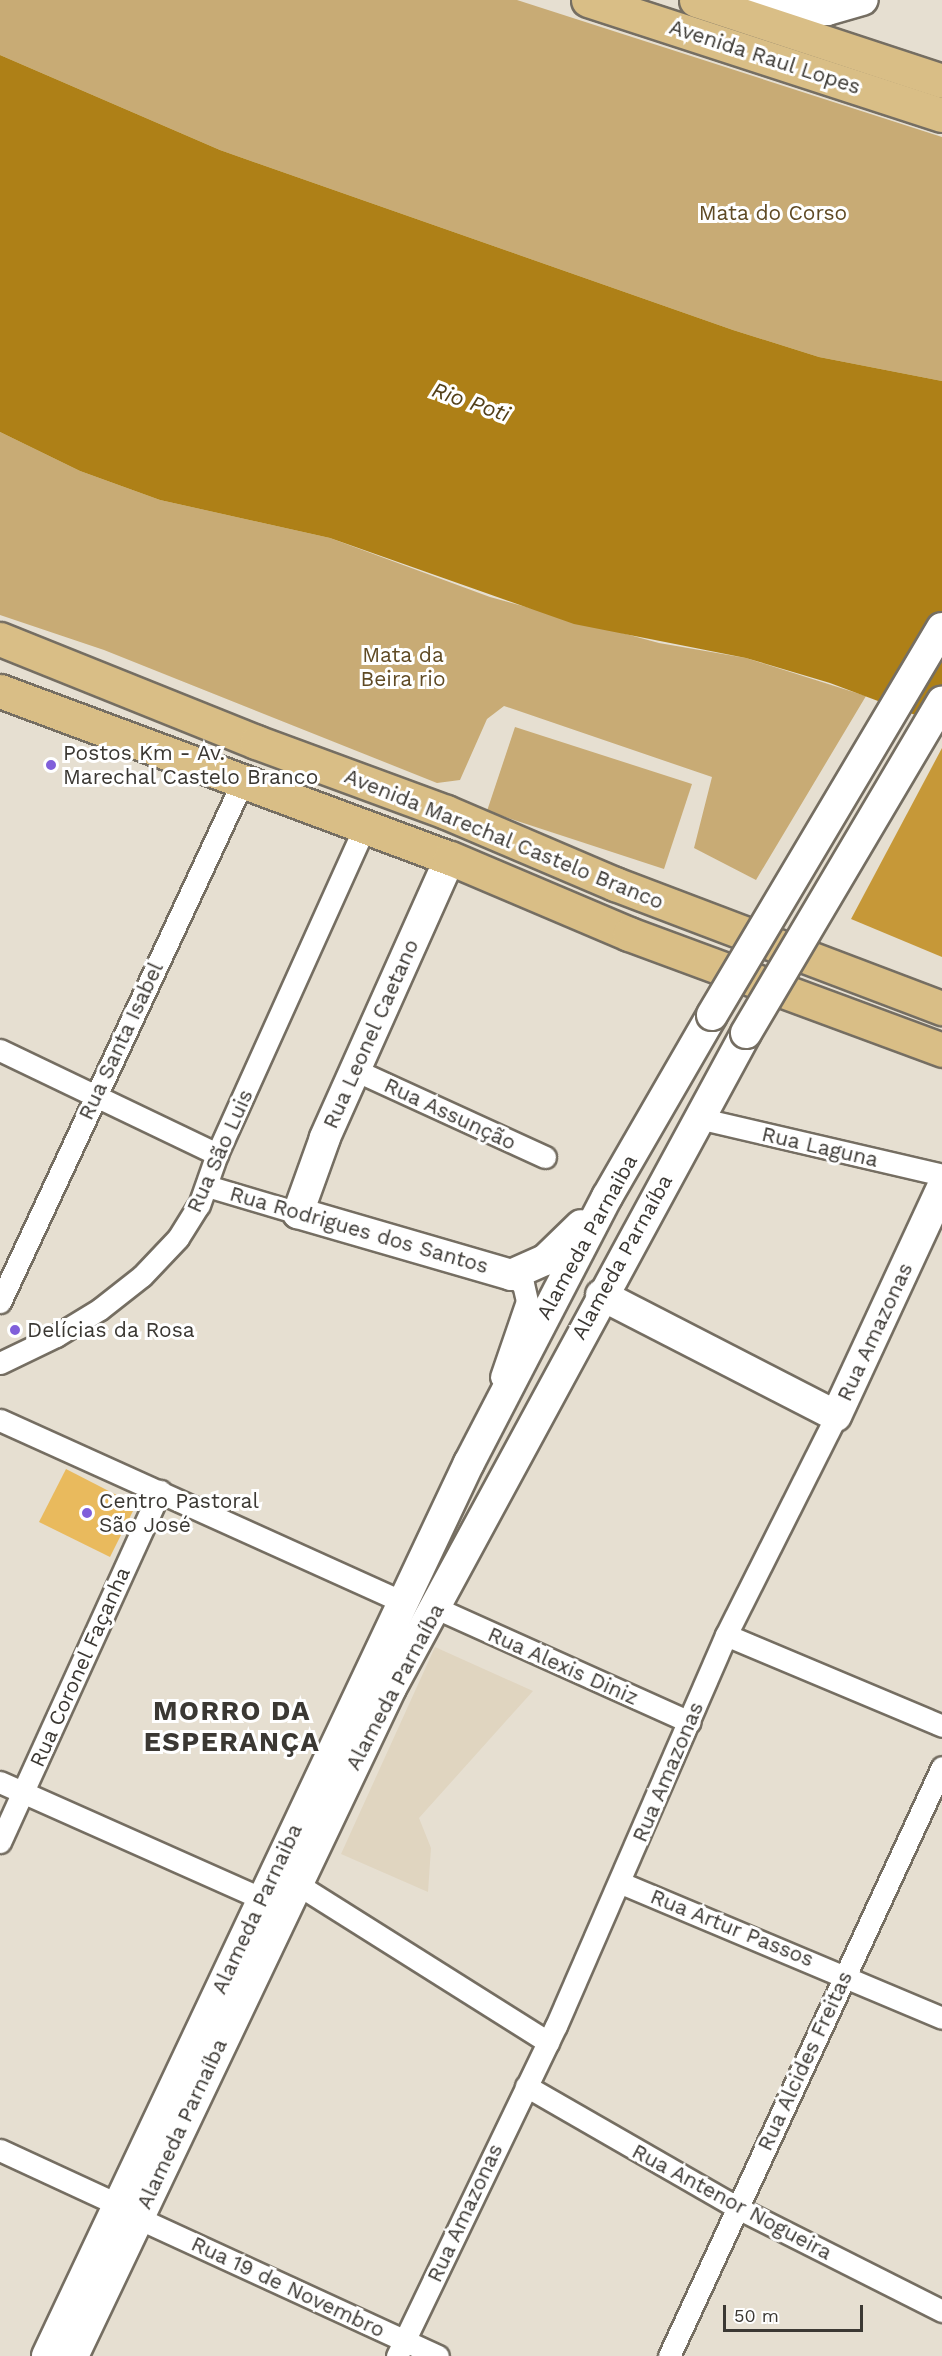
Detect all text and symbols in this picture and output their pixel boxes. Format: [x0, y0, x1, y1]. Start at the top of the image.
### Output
street label: Avenida Raul Lopes [666, 14, 864, 100]
park label: Mata do Corso [699, 200, 847, 226]
water label: Rio Poti [429, 376, 513, 428]
park label: Mata da Beira rio [360, 642, 446, 692]
place label: Postos Km - Av. Marechal Castelo Branco [63, 740, 319, 790]
marker: Postos Km - Av. Marechal Castelo Branco [44, 758, 58, 772]
street label: Avenida Marechal Castelo Branco [340, 763, 668, 915]
street label: Rua Leonel Caetano [318, 935, 424, 1133]
street label: Rua Santa Isabel [73, 958, 169, 1124]
street label: Rua Assunção [379, 1072, 521, 1156]
street label: Rua São Luis [182, 1085, 258, 1217]
street label: Rua Laguna [759, 1121, 881, 1173]
street label: Alameda Parnaiba [531, 1150, 643, 1324]
street label: Alameda Parnaíba [566, 1170, 678, 1344]
street label: Rua Rodrigues dos Santos [227, 1181, 491, 1279]
street label: Rua Amazonas [832, 1258, 918, 1406]
place label: Delícias da Rosa [27, 1317, 195, 1343]
marker: Delícias da Rosa [8, 1323, 22, 1337]
place label: Centro Pastoral São José [99, 1488, 259, 1538]
marker: Centro Pastoral São José [80, 1506, 94, 1520]
street label: Rua Coronel Façanha [24, 1563, 136, 1771]
street label: Alameda Parnaíba [340, 1599, 450, 1775]
street label: Rua Alexis Diniz [483, 1621, 643, 1711]
district label: MORRO DA ESPERANÇA [144, 1695, 320, 1758]
street label: Rua Amazonas [627, 1698, 709, 1846]
street label: Alameda Parnaiba [206, 1820, 308, 1998]
street label: Rua Artur Passos [646, 1883, 818, 1973]
street label: Rua Alcides Freitas [752, 1967, 858, 2155]
street label: Alameda Parnaíba [131, 2035, 233, 2213]
street label: Rua Antenor Nogueira [627, 2138, 837, 2266]
street label: Rua Amazonas [422, 2139, 508, 2287]
street label: Rua 19 de Novembro [187, 2231, 389, 2343]
scale bar [726, 2293, 866, 2331]
text: 50 m [734, 2305, 779, 2326]

